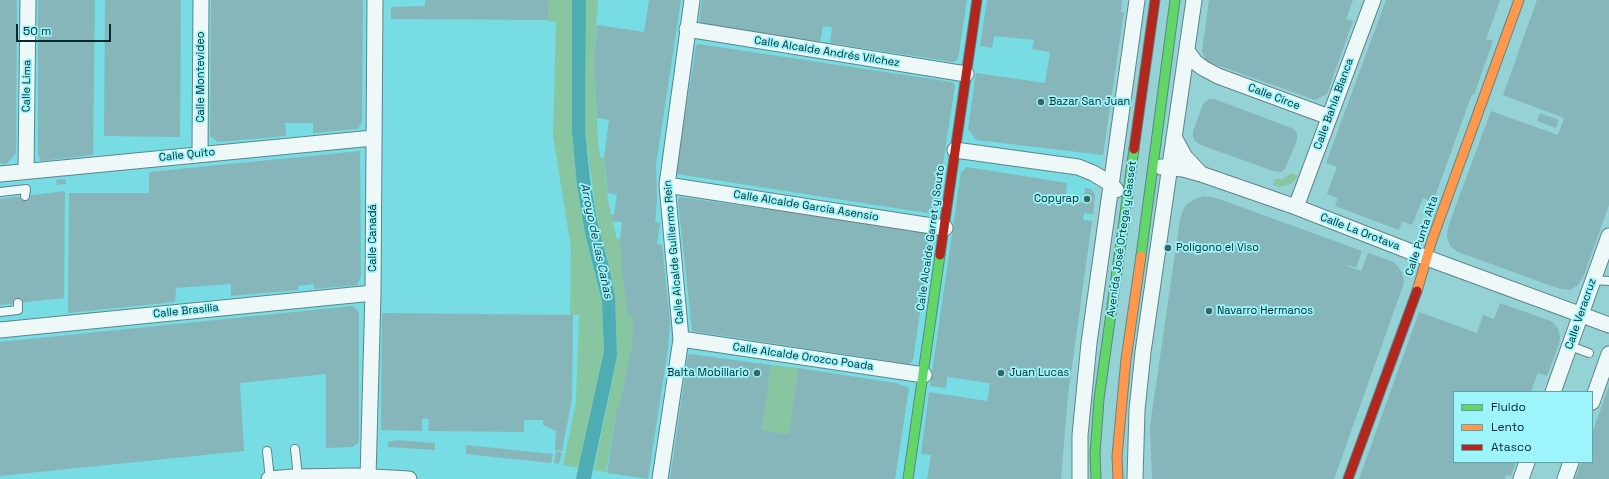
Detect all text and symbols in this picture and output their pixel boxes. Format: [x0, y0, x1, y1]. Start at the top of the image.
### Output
scale bar [18, 16, 113, 42]
text: 50 m [23, 23, 51, 39]
street label: Calle Montevideo [194, 31, 208, 123]
street label: Calle Alcalde Andrés Vílchez [753, 34, 901, 70]
street label: Calle Bahía Blanca [1311, 57, 1357, 151]
street label: Calle Lima [20, 60, 34, 112]
street label: Calle Circe [1246, 81, 1302, 113]
place label: Bazar San Juan [1049, 95, 1130, 109]
marker: Bazar San Juan [1036, 97, 1046, 107]
street label: Calle Quito [158, 145, 216, 165]
street label: Avenida José Ortega y Gasset [1104, 160, 1140, 318]
street label: Calle Alcalde Garret y Souto [914, 164, 948, 312]
street label: Calle Alcalde Guillermo Rein [661, 179, 687, 325]
water label: Arroyo de Las Cañas [577, 182, 615, 300]
street label: Calle Alcalde García Asensio [732, 188, 880, 224]
place label: Copyrap [1034, 192, 1079, 206]
marker: Copyrap [1082, 194, 1092, 204]
street label: Calle Punta Alta [1403, 194, 1441, 278]
street label: Calle Canadá [366, 204, 380, 272]
street label: Calle La Orotava [1318, 211, 1402, 253]
place label: Polígono el Viso [1176, 241, 1259, 255]
marker: Polígono el Viso [1163, 243, 1173, 253]
street label: Calle Veracruz [1563, 277, 1599, 351]
street label: Calle Brasilia [153, 301, 219, 321]
place label: Navarro Hermanos [1217, 304, 1313, 318]
marker: Navarro Hermanos [1204, 306, 1214, 316]
street label: Calle Alcalde Orozco Poada [732, 341, 874, 373]
place label: Balta Mobiliario [667, 366, 749, 380]
place label: Juan Lucas [1009, 366, 1069, 380]
marker: Balta Mobiliario [752, 368, 762, 378]
marker: Juan Lucas [996, 368, 1006, 378]
legend [1453, 391, 1593, 463]
text: Fluido [1491, 399, 1526, 415]
text: Lento [1491, 419, 1525, 435]
text: Atasco [1491, 439, 1532, 455]

